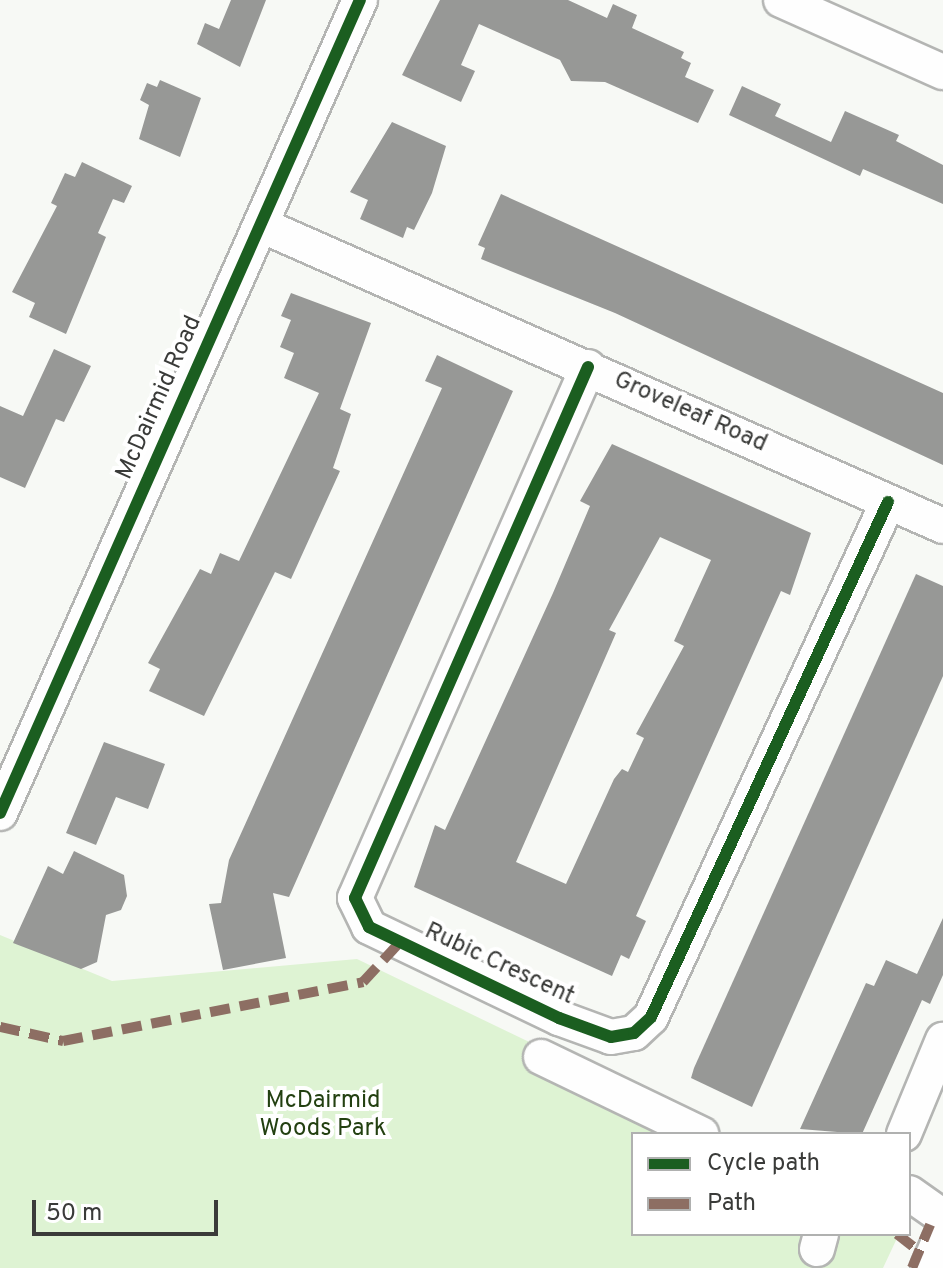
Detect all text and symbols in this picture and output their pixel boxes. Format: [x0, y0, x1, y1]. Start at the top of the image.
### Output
street label: McDairmid Road [111, 312, 209, 484]
street label: Groveleaf Road [609, 366, 771, 460]
street label: Rubic Crescent [420, 918, 578, 1012]
park label: McDairmid Woods Park [259, 1088, 387, 1144]
legend [631, 1132, 911, 1236]
text: Cycle path [707, 1149, 820, 1179]
scale bar [36, 1184, 222, 1234]
text: Path [707, 1189, 756, 1219]
text: 50 m [46, 1199, 102, 1229]

